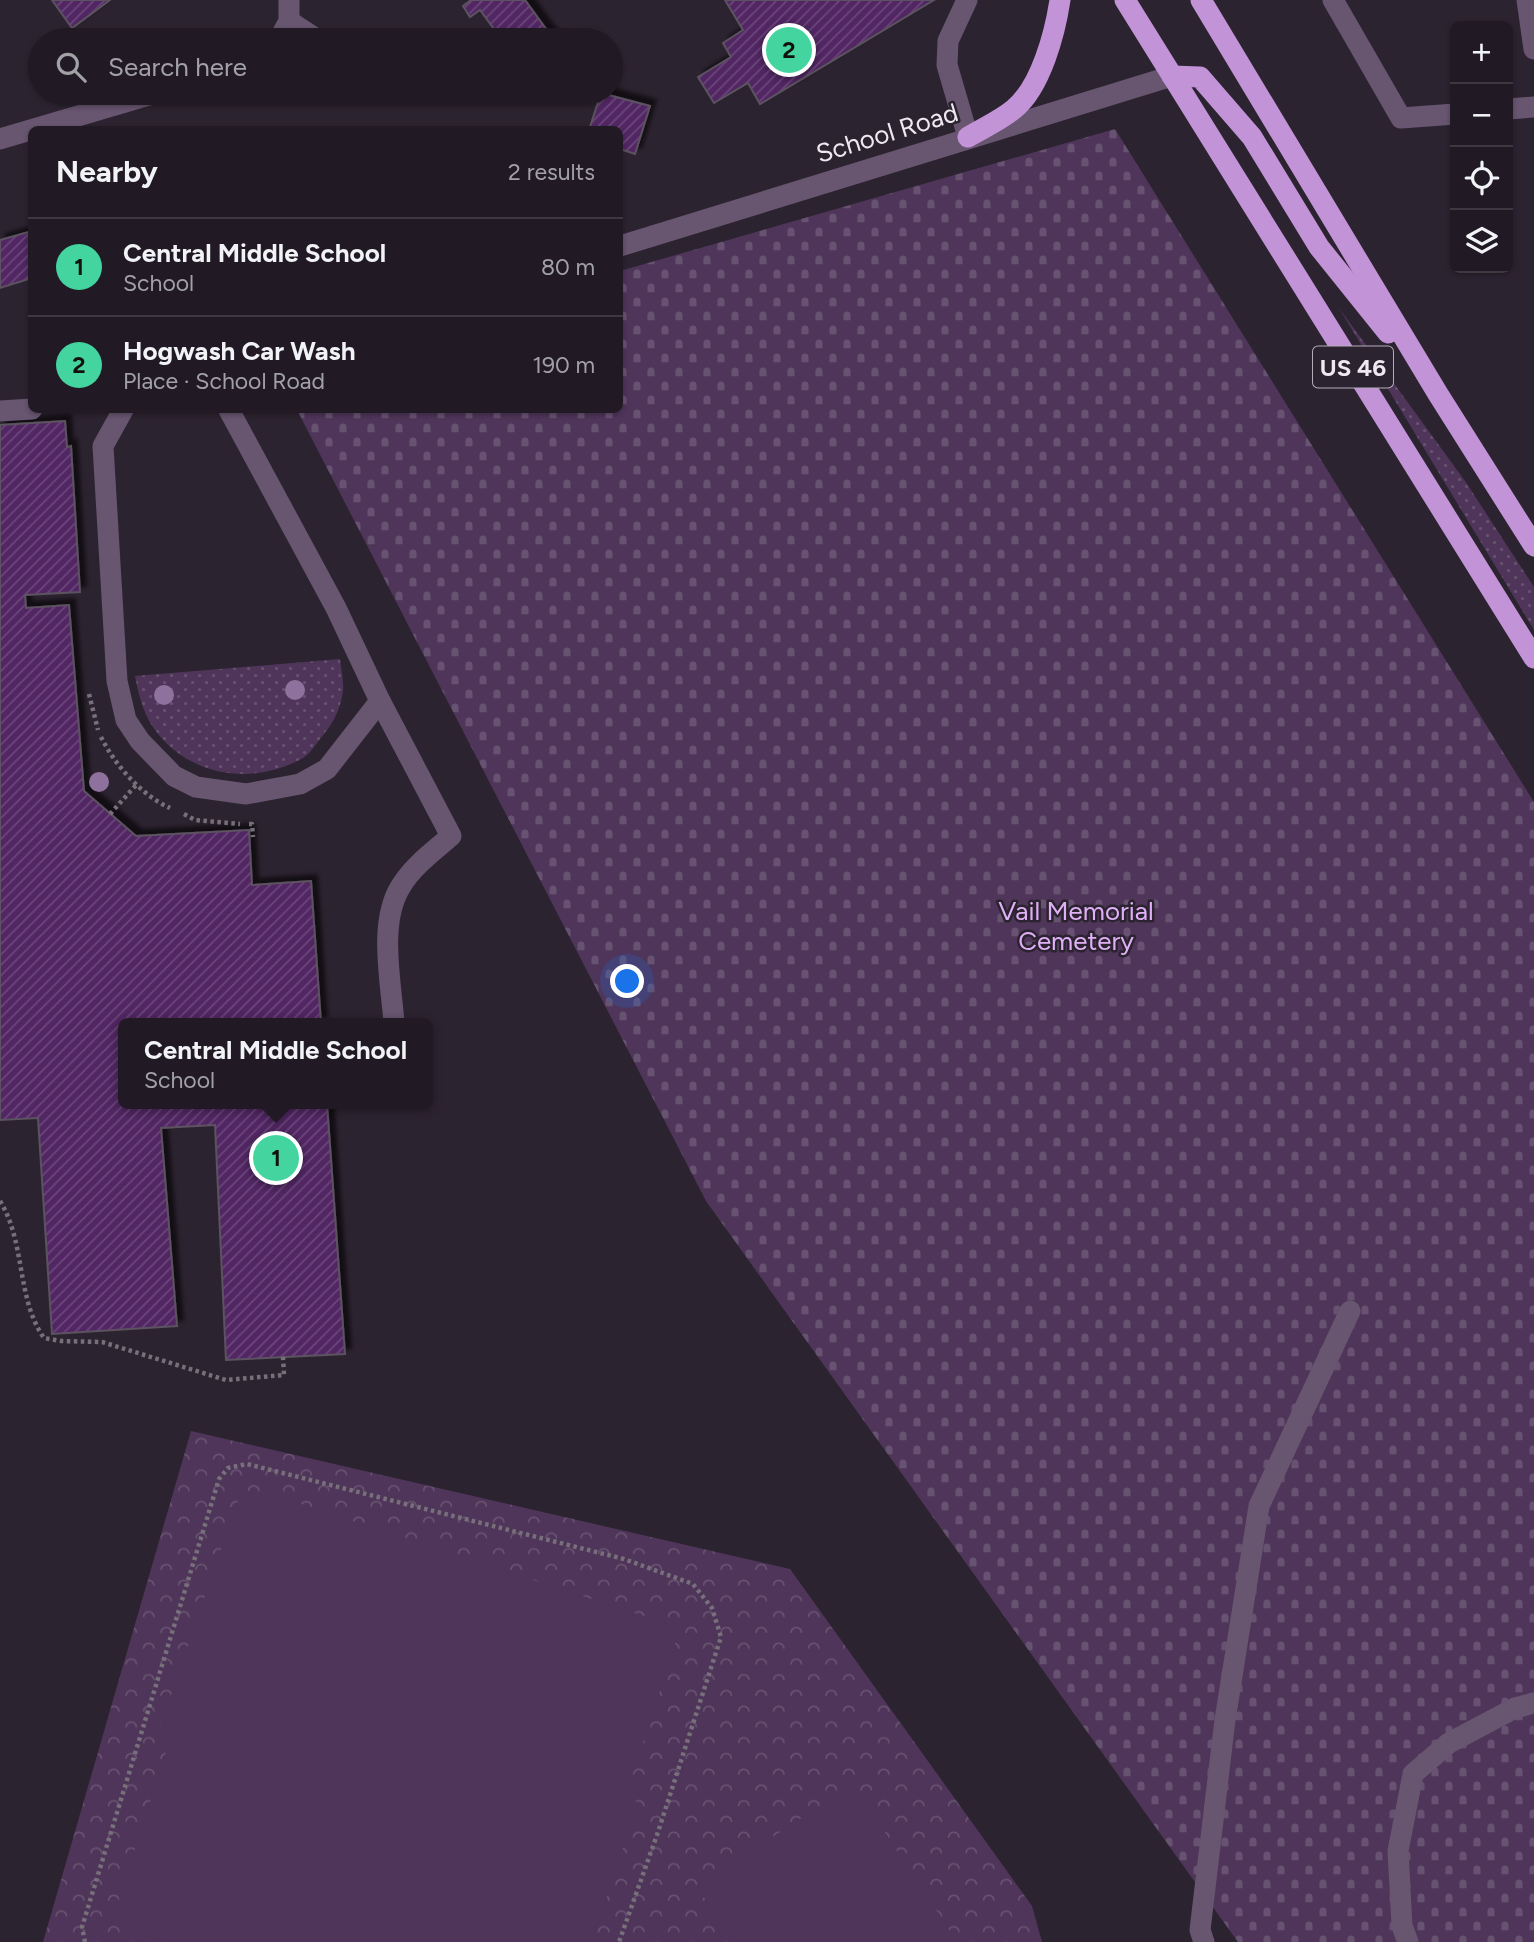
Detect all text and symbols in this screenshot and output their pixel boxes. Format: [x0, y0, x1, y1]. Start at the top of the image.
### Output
map controls [1450, 21, 1513, 273]
button: + [1450, 21, 1513, 84]
pin: 2 [766, 24, 812, 76]
search box [28, 28, 623, 105]
icon: search [52, 48, 90, 86]
text: Search here [108, 51, 247, 83]
button: − [1450, 84, 1513, 147]
street label: School Road [812, 96, 962, 170]
button: locate [1450, 147, 1513, 210]
text: Nearby [56, 153, 158, 190]
text: 2 results [508, 158, 595, 186]
button: layers [1450, 210, 1513, 273]
text: Central Middle School [123, 237, 386, 269]
text: 1 [74, 253, 84, 281]
text: 80 m [541, 253, 595, 281]
text: School [123, 269, 194, 297]
text: Hogwash Car Wash [123, 335, 356, 367]
road number: US 46 [1313, 346, 1393, 388]
text: 2 [72, 351, 86, 379]
text: 190 m [532, 351, 595, 379]
text: Place · School Road [123, 367, 325, 395]
park label: Vail Memorial Cemetery [998, 895, 1154, 957]
your location [610, 964, 644, 998]
popup [118, 1018, 433, 1109]
text: Central Middle School [144, 1034, 407, 1066]
text: School [144, 1066, 215, 1094]
pin: 1 [253, 1132, 299, 1184]

